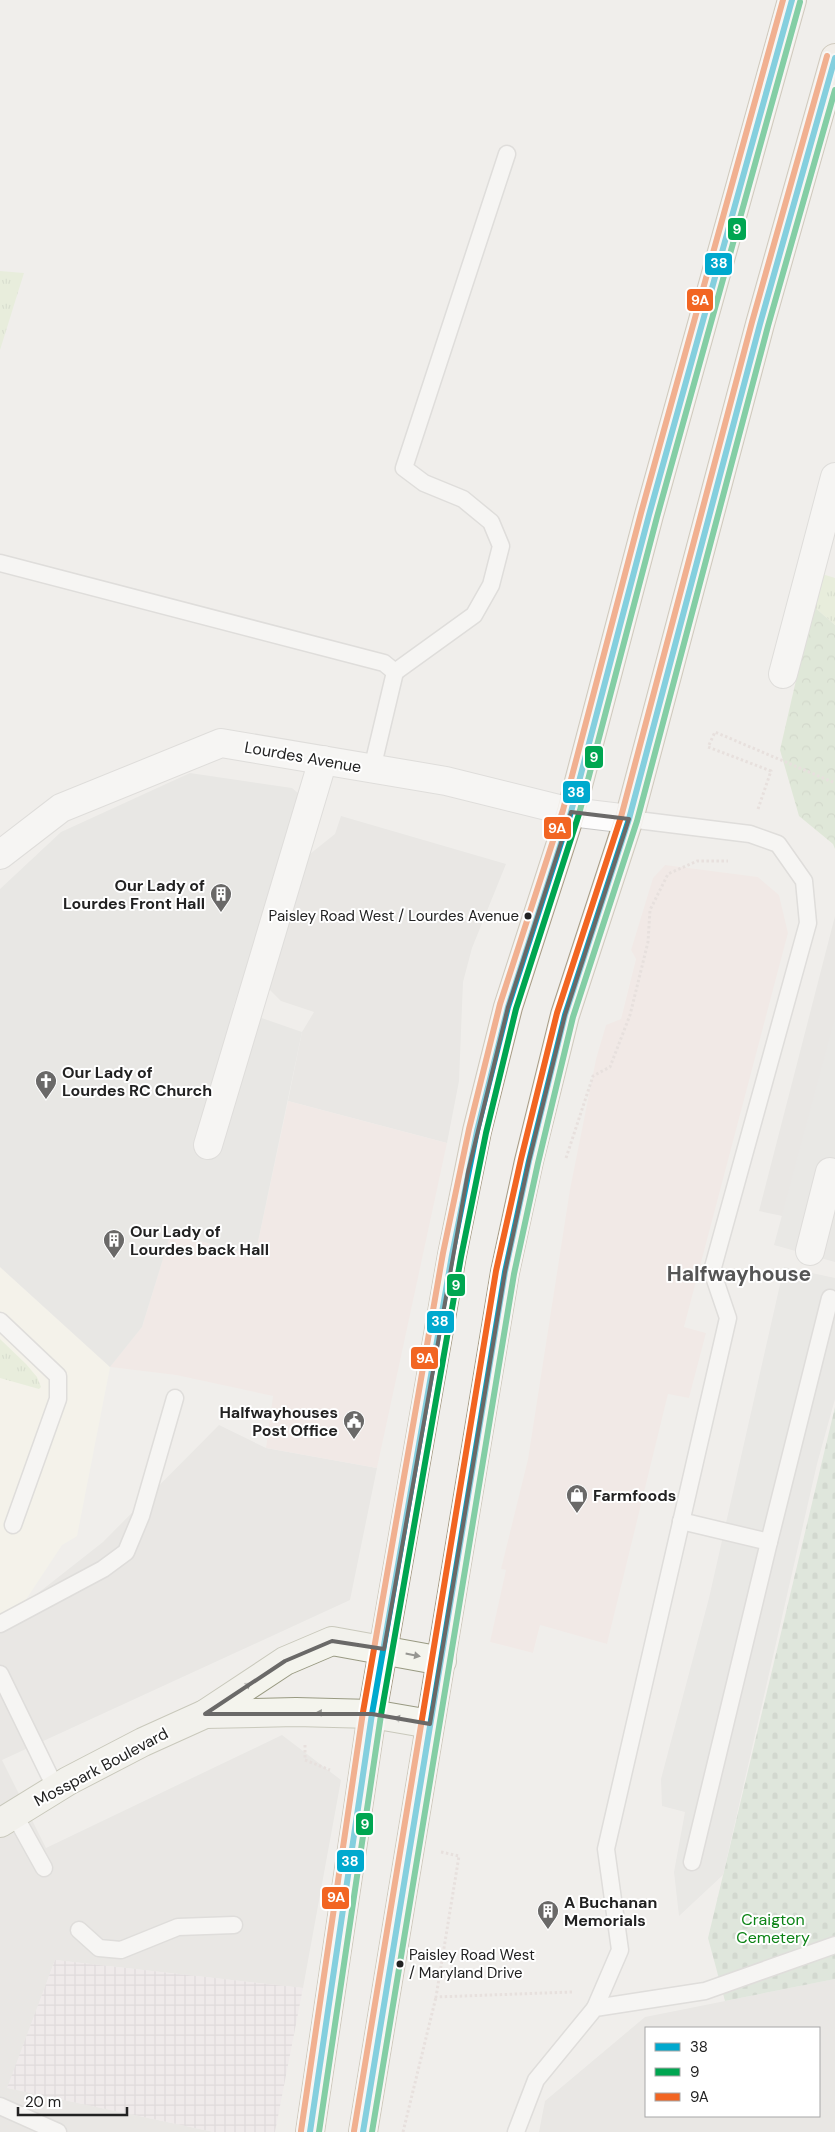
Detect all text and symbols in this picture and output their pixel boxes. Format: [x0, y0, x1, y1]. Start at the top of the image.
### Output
line badge: 9 [727, 217, 747, 241]
text: 9 [733, 220, 742, 238]
line badge: 38 [704, 252, 733, 276]
text: 38 [710, 254, 728, 272]
line badge: 9A [686, 288, 714, 312]
text: 9A [691, 291, 709, 309]
street label: Lourdes Avenue [243, 736, 363, 778]
line badge: 9 [584, 745, 604, 769]
text: 9 [590, 748, 599, 766]
line badge: 38 [562, 780, 591, 804]
text: 38 [567, 783, 585, 801]
line badge: 9A [543, 816, 572, 840]
text: 9A [548, 819, 566, 837]
place label: Our Lady of Lourdes Front Hall [63, 875, 205, 914]
building icon: Our Lady of Lourdes Front Hall [209, 882, 233, 913]
place label: Paisley Road West / Lourdes Avenue [269, 906, 519, 926]
marker: Paisley Road West / Lourdes Avenue [523, 911, 533, 921]
place label: Our Lady of Lourdes RC Church [62, 1062, 212, 1101]
church icon: Our Lady of Lourdes RC Church [34, 1069, 58, 1100]
place label: Our Lady of Lourdes back Hall [130, 1221, 269, 1260]
building icon: Our Lady of Lourdes back Hall [102, 1228, 126, 1259]
district label: Halfwayhouse [667, 1260, 811, 1288]
line badge: 9 [446, 1273, 466, 1297]
text: 9 [452, 1276, 461, 1294]
line badge: 38 [426, 1310, 455, 1334]
text: 38 [431, 1312, 449, 1330]
line badge: 9A [410, 1346, 439, 1370]
text: 9A [416, 1349, 434, 1367]
place label: Halfwayhouses Post Office [219, 1402, 338, 1441]
public building icon: Halfwayhouses Post Office [342, 1409, 366, 1440]
shop icon: Farmfoods [565, 1483, 589, 1514]
place label: Farmfoods [593, 1485, 676, 1506]
one-way arrow [406, 1651, 421, 1659]
one-way arrow [239, 1683, 252, 1692]
one-way arrow [315, 1708, 331, 1716]
one-way arrow [392, 1715, 408, 1723]
street label: Mosspark Boulevard [30, 1723, 172, 1811]
line badge: 9 [355, 1812, 374, 1836]
text: 9 [361, 1815, 370, 1833]
line badge: 38 [336, 1849, 365, 1873]
text: 38 [341, 1852, 359, 1870]
line badge: 9A [321, 1886, 350, 1910]
text: 9A [327, 1888, 345, 1906]
place label: A Buchanan Memorials [564, 1892, 657, 1931]
building icon: A Buchanan Memorials [536, 1899, 560, 1930]
park label: Craigton Cemetery [736, 1909, 810, 1948]
place label: Paisley Road West / Maryland Drive [409, 1945, 535, 1983]
marker: Paisley Road West / Maryland Drive [395, 1959, 405, 1969]
legend [645, 2027, 820, 2117]
text: 38 [690, 2037, 708, 2057]
text: 9 [690, 2062, 699, 2082]
scale bar [18, 2084, 126, 2116]
text: 9A [690, 2087, 709, 2107]
text: 20 m [25, 2092, 61, 2112]

